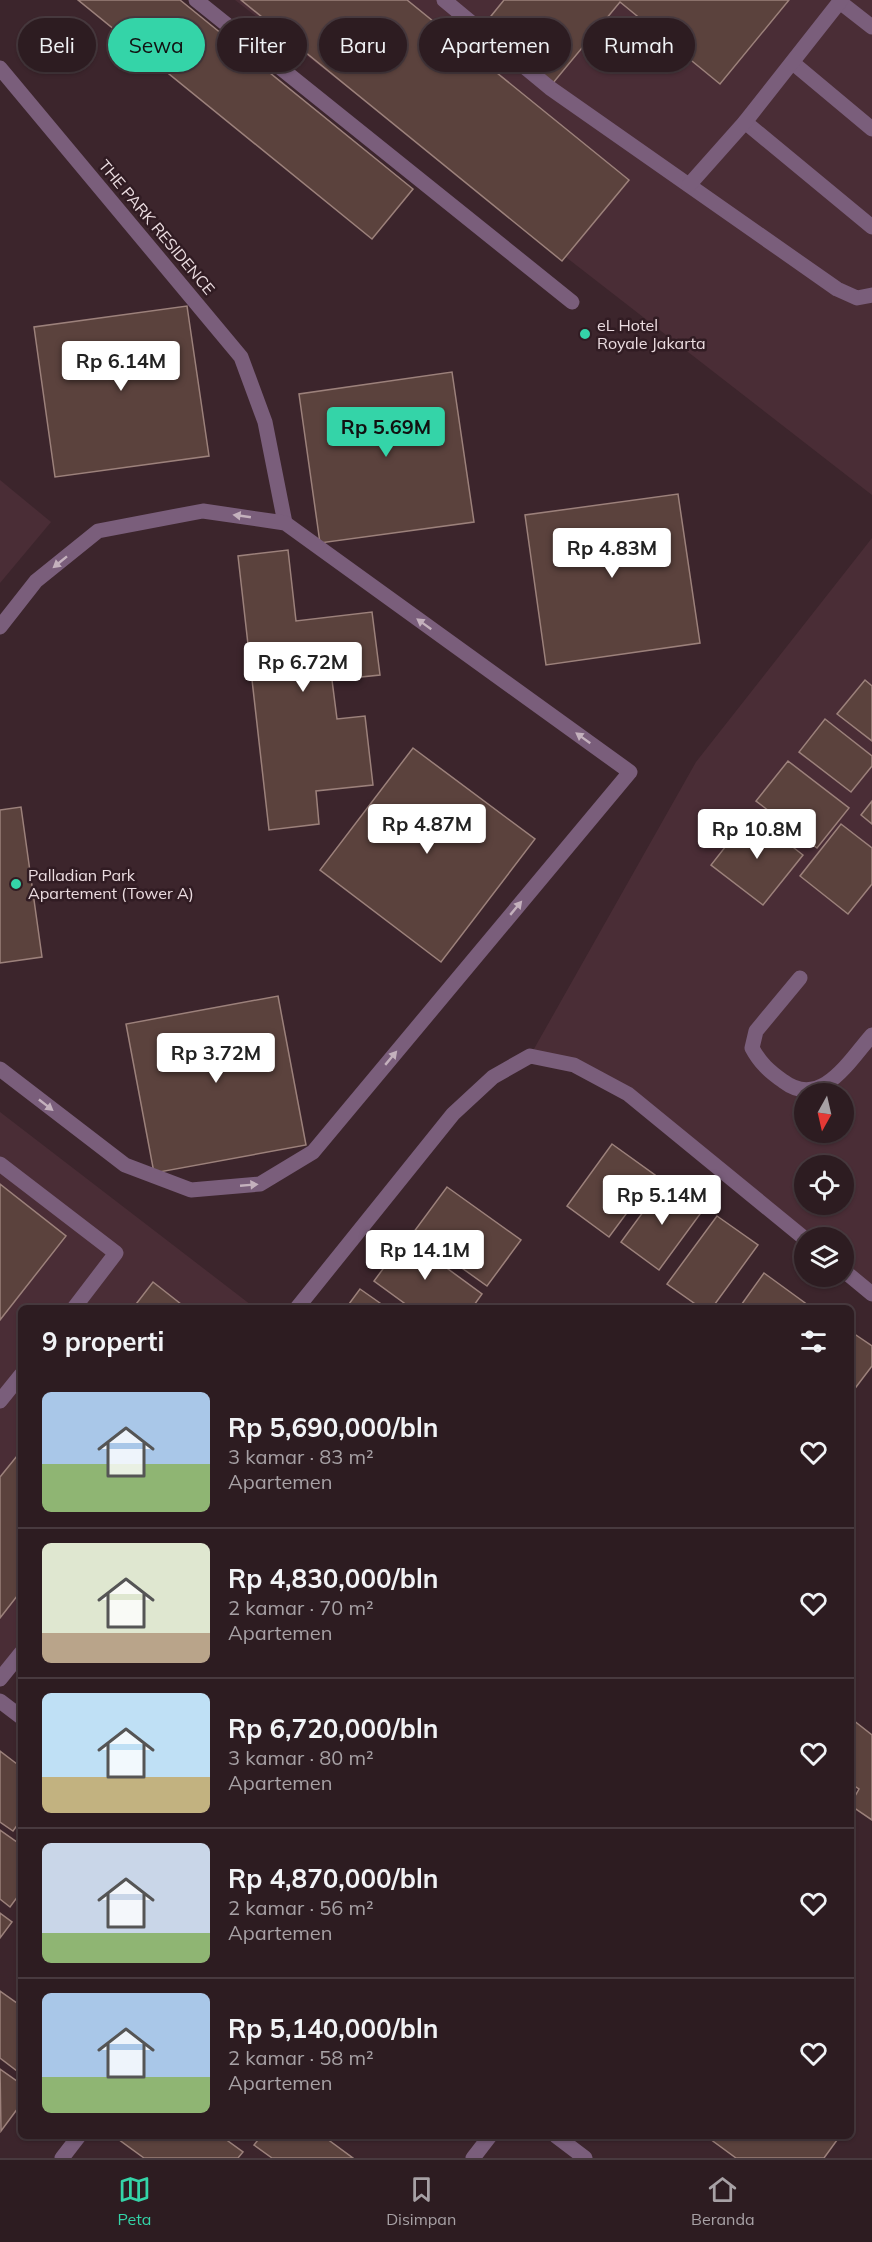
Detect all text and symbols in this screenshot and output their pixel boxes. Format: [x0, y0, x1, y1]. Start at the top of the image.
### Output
chip: Beli [18, 18, 96, 72]
chip: Sewa [108, 18, 205, 72]
chip: Filter [217, 18, 307, 72]
chip: Baru [319, 18, 407, 72]
chip: Apartemen [419, 18, 571, 72]
chip: Rumah [583, 18, 695, 72]
street label: THE PARK RESIDENCE [95, 155, 219, 299]
place label: eL Hotel Royale Jakarta [597, 315, 706, 353]
marker: eL Hotel Royale Jakarta [578, 327, 592, 341]
pin: Rp 6.14M [59, 341, 183, 392]
text: Rp 6.14M [76, 348, 166, 373]
pin: Rp 5.69M [324, 407, 448, 458]
text: Rp 5.69M [341, 414, 431, 439]
one-way arrow [232, 512, 251, 521]
pin: Rp 4.83M [550, 528, 674, 579]
text: Rp 4.83M [567, 535, 657, 560]
one-way arrow [52, 555, 68, 568]
one-way arrow [417, 618, 433, 630]
pin: Rp 6.72M [241, 642, 365, 693]
text: Rp 6.72M [258, 649, 348, 674]
one-way arrow [575, 732, 591, 744]
pin: Rp 4.87M [365, 804, 489, 855]
pin: Rp 10.8M [695, 809, 819, 860]
text: Rp 4.87M [382, 811, 472, 836]
text: Rp 10.8M [712, 816, 802, 841]
place label: Palladian Park Apartement (Tower A) [28, 865, 194, 903]
marker: Palladian Park Apartement (Tower A) [9, 877, 23, 891]
one-way arrow [509, 901, 522, 916]
pin: Rp 3.72M [154, 1033, 278, 1084]
text: Rp 3.72M [171, 1040, 261, 1065]
one-way arrow [384, 1051, 397, 1066]
north arrow [794, 1083, 854, 1143]
map controls [794, 1083, 854, 1287]
one-way arrow [39, 1098, 54, 1110]
button: locate [794, 1155, 854, 1215]
pin: Rp 5.14M [600, 1175, 724, 1226]
one-way arrow [239, 1180, 258, 1190]
text: Rp 5.14M [617, 1182, 707, 1207]
button: layers [794, 1227, 854, 1287]
pin: Rp 14.1M [363, 1230, 487, 1281]
text: Rp 14.1M [380, 1237, 470, 1262]
text: 9 properti [42, 1325, 164, 1358]
icon: filters [797, 1325, 830, 1358]
text: Rp 5,690,000/bln [228, 1411, 438, 1444]
icon: home [90, 1416, 162, 1488]
icon: heart [797, 1436, 830, 1469]
text: 3 kamar · 83 m² [228, 1444, 374, 1469]
text: Apartemen [228, 1469, 332, 1494]
text: Rp 4,830,000/bln [228, 1562, 438, 1595]
icon: home [90, 1567, 162, 1639]
icon: heart [797, 1587, 830, 1620]
text: 2 kamar · 70 m² [228, 1595, 374, 1620]
text: Apartemen [228, 1620, 332, 1645]
text: Rp 6,720,000/bln [228, 1712, 438, 1745]
icon: home [90, 1717, 162, 1789]
icon: heart [797, 1737, 830, 1770]
text: 3 kamar · 80 m² [228, 1745, 374, 1770]
text: Apartemen [228, 1770, 332, 1795]
text: Rp 4,870,000/bln [228, 1862, 438, 1895]
icon: home [90, 1867, 162, 1939]
icon: heart [797, 1887, 830, 1920]
text: 2 kamar · 56 m² [228, 1895, 374, 1920]
text: Apartemen [228, 1920, 332, 1945]
text: Rp 5,140,000/bln [228, 2012, 438, 2045]
icon: home [90, 2017, 162, 2089]
icon: heart [797, 2037, 830, 2070]
text: 2 kamar · 58 m² [228, 2045, 374, 2070]
text: Apartemen [228, 2070, 332, 2095]
tab: Peta [117, 2173, 151, 2229]
tab: Disimpan [386, 2173, 456, 2229]
tab: Beranda [691, 2173, 755, 2229]

